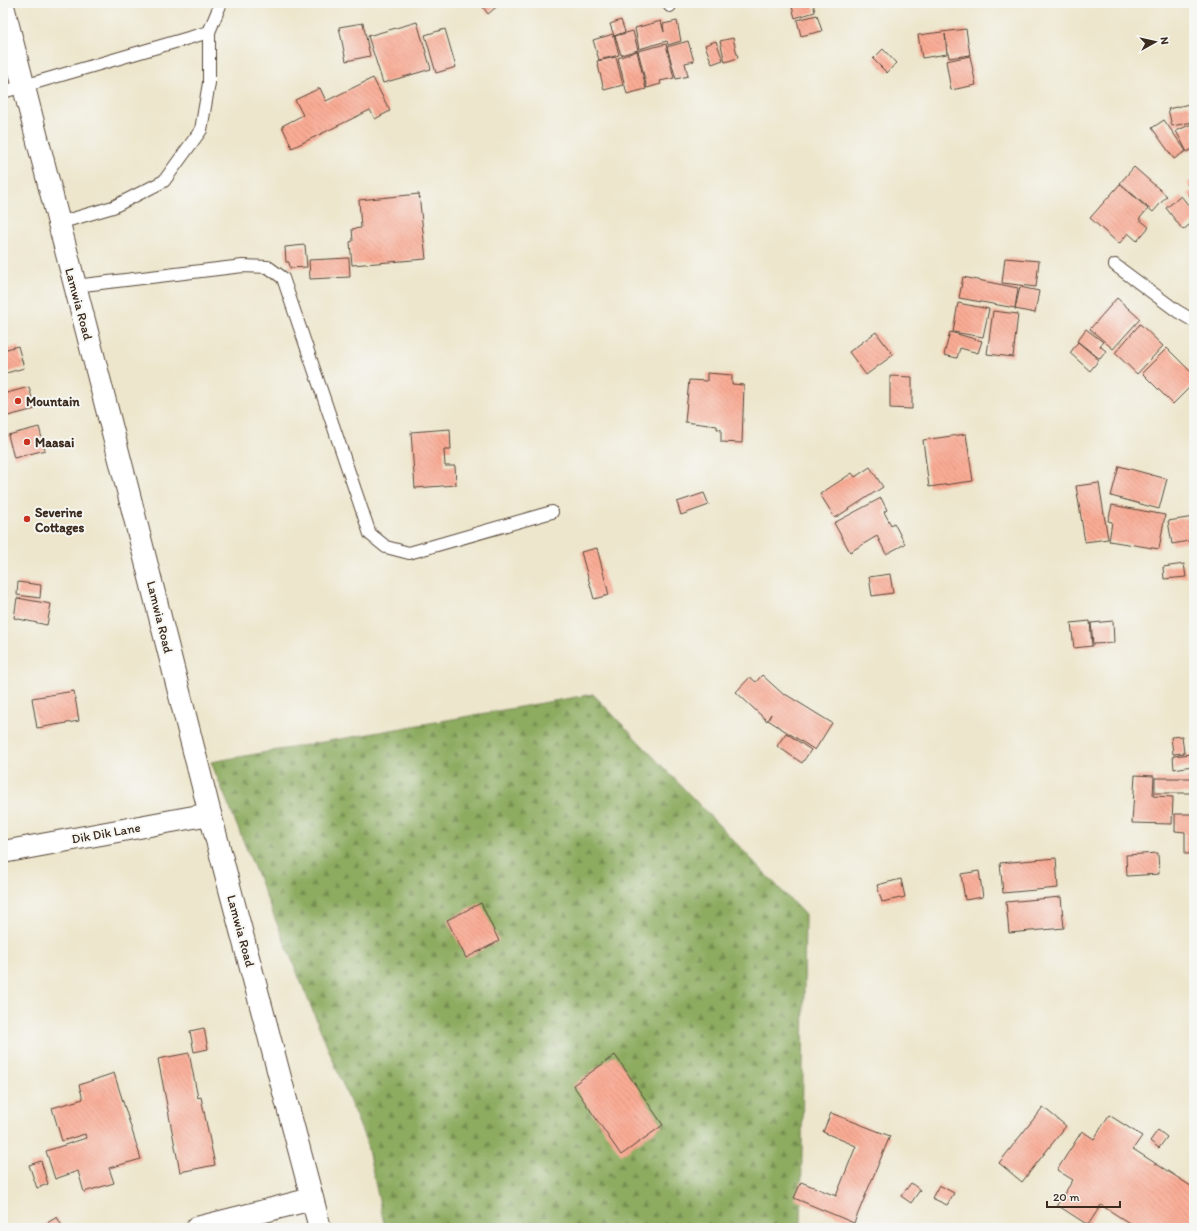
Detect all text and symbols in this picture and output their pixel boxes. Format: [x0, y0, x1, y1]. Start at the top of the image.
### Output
north arrow [1135, 22, 1175, 62]
text: N [1157, 36, 1171, 45]
street label: Lamwia Road [62, 266, 96, 342]
place label: Mountain [26, 394, 80, 409]
marker: Mountain [13, 396, 23, 406]
place label: Maasai [35, 435, 74, 450]
marker: Maasai [22, 437, 32, 447]
place label: Severine Cottages [35, 505, 85, 536]
marker: Severine Cottages [22, 514, 32, 524]
street label: Lamwia Road [144, 579, 176, 655]
street label: Dik Dik Lane [70, 820, 142, 846]
street label: Lamwia Road [224, 893, 258, 969]
scale bar [1047, 1183, 1120, 1209]
text: 20 m [1053, 1190, 1080, 1204]

